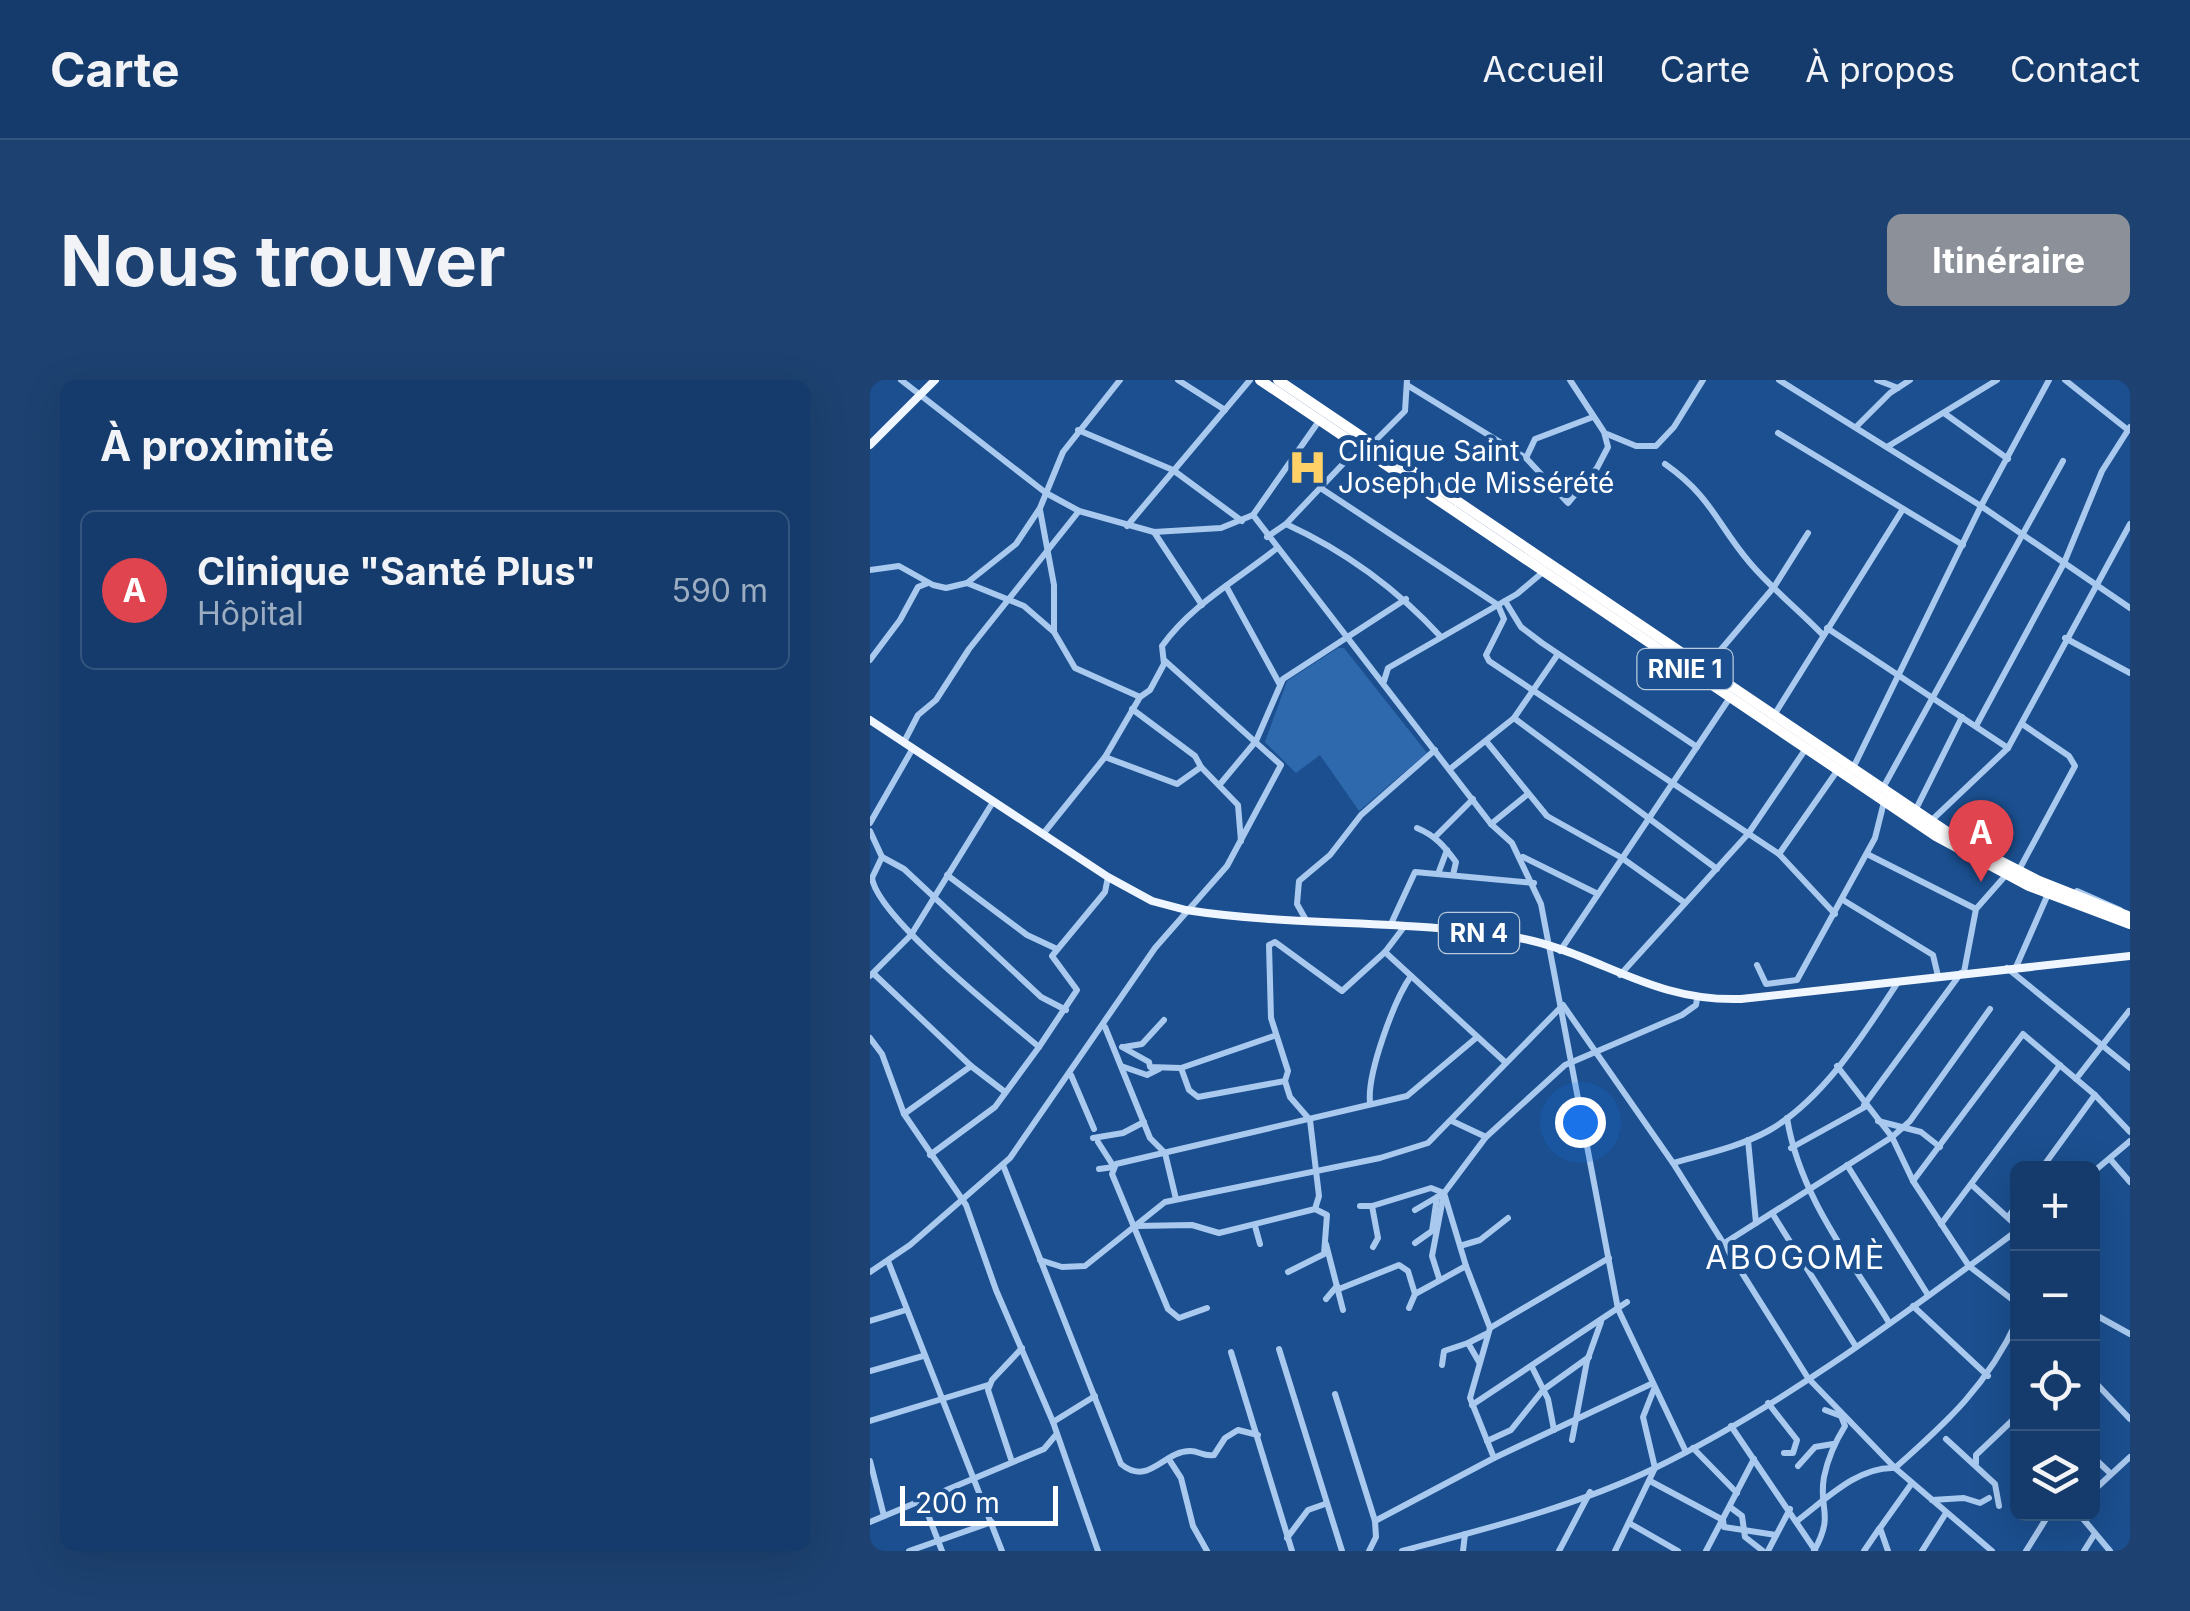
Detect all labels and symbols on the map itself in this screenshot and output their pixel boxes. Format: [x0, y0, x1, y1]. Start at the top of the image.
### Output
place label: Clinique Saint Joseph de Missérété [1338, 434, 1614, 500]
hospital icon: Clinique Saint Joseph de Missérété [1287, 446, 1329, 488]
road number: RNIE 1 [1638, 649, 1732, 689]
pin: A [1948, 800, 2014, 882]
road number: RN 4 [1439, 913, 1519, 953]
your location [1555, 1097, 1606, 1148]
district label: ABOGOMÈ [1705, 1238, 1887, 1277]
scale bar [900, 1481, 1058, 1526]

